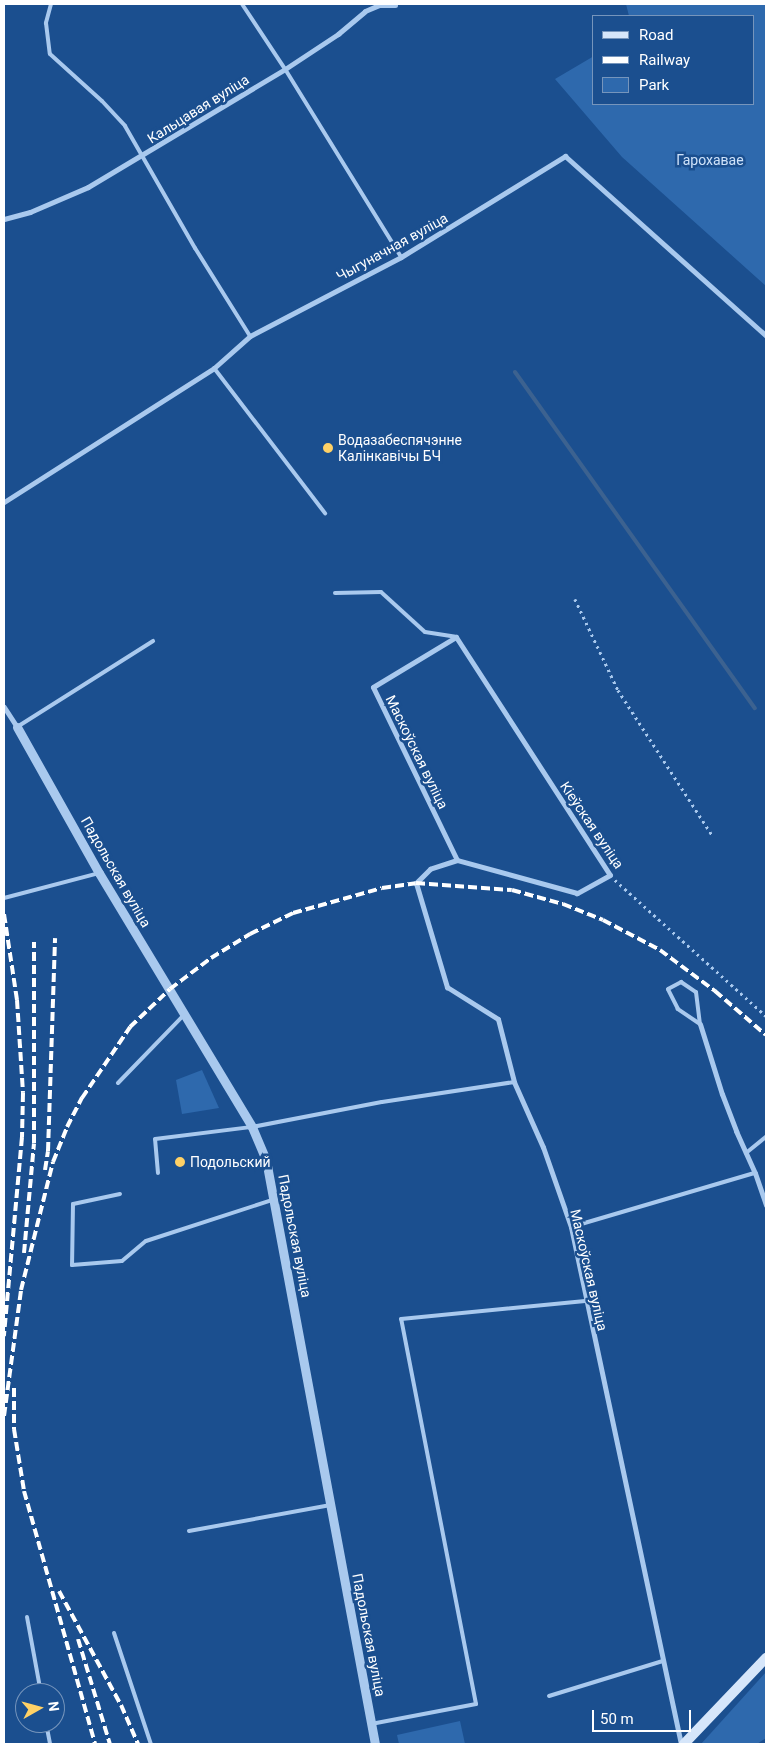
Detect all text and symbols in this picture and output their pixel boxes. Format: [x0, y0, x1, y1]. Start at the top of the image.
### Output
legend [592, 15, 755, 105]
text: Road [639, 26, 673, 44]
text: Railway [639, 51, 690, 69]
street label: Кальцавая вуліца [144, 71, 252, 147]
text: Park [639, 76, 669, 94]
park label: Гарохавае [676, 152, 744, 168]
street label: Чыгуначная вуліца [333, 209, 451, 285]
place label: Водазабеспячэнне Калінкавічы БЧ [338, 432, 462, 464]
marker: Водазабеспячэнне Калінкавічы БЧ [322, 442, 334, 454]
street label: Маскоўская вуліца [382, 692, 452, 812]
street label: Кіеўская вуліца [557, 778, 627, 872]
street label: Падольская вуліца [77, 814, 155, 930]
place label: Подольский [190, 1154, 271, 1170]
marker: Подольский [174, 1156, 186, 1168]
street label: Падольская вуліца [275, 1173, 315, 1299]
street label: Маскоўская вуліца [567, 1208, 611, 1332]
street label: Падольская вуліца [349, 1572, 389, 1698]
north arrow [15, 1683, 65, 1733]
text: N [45, 1700, 62, 1712]
scale bar [595, 1700, 694, 1732]
text: 50 m [600, 1710, 634, 1728]

